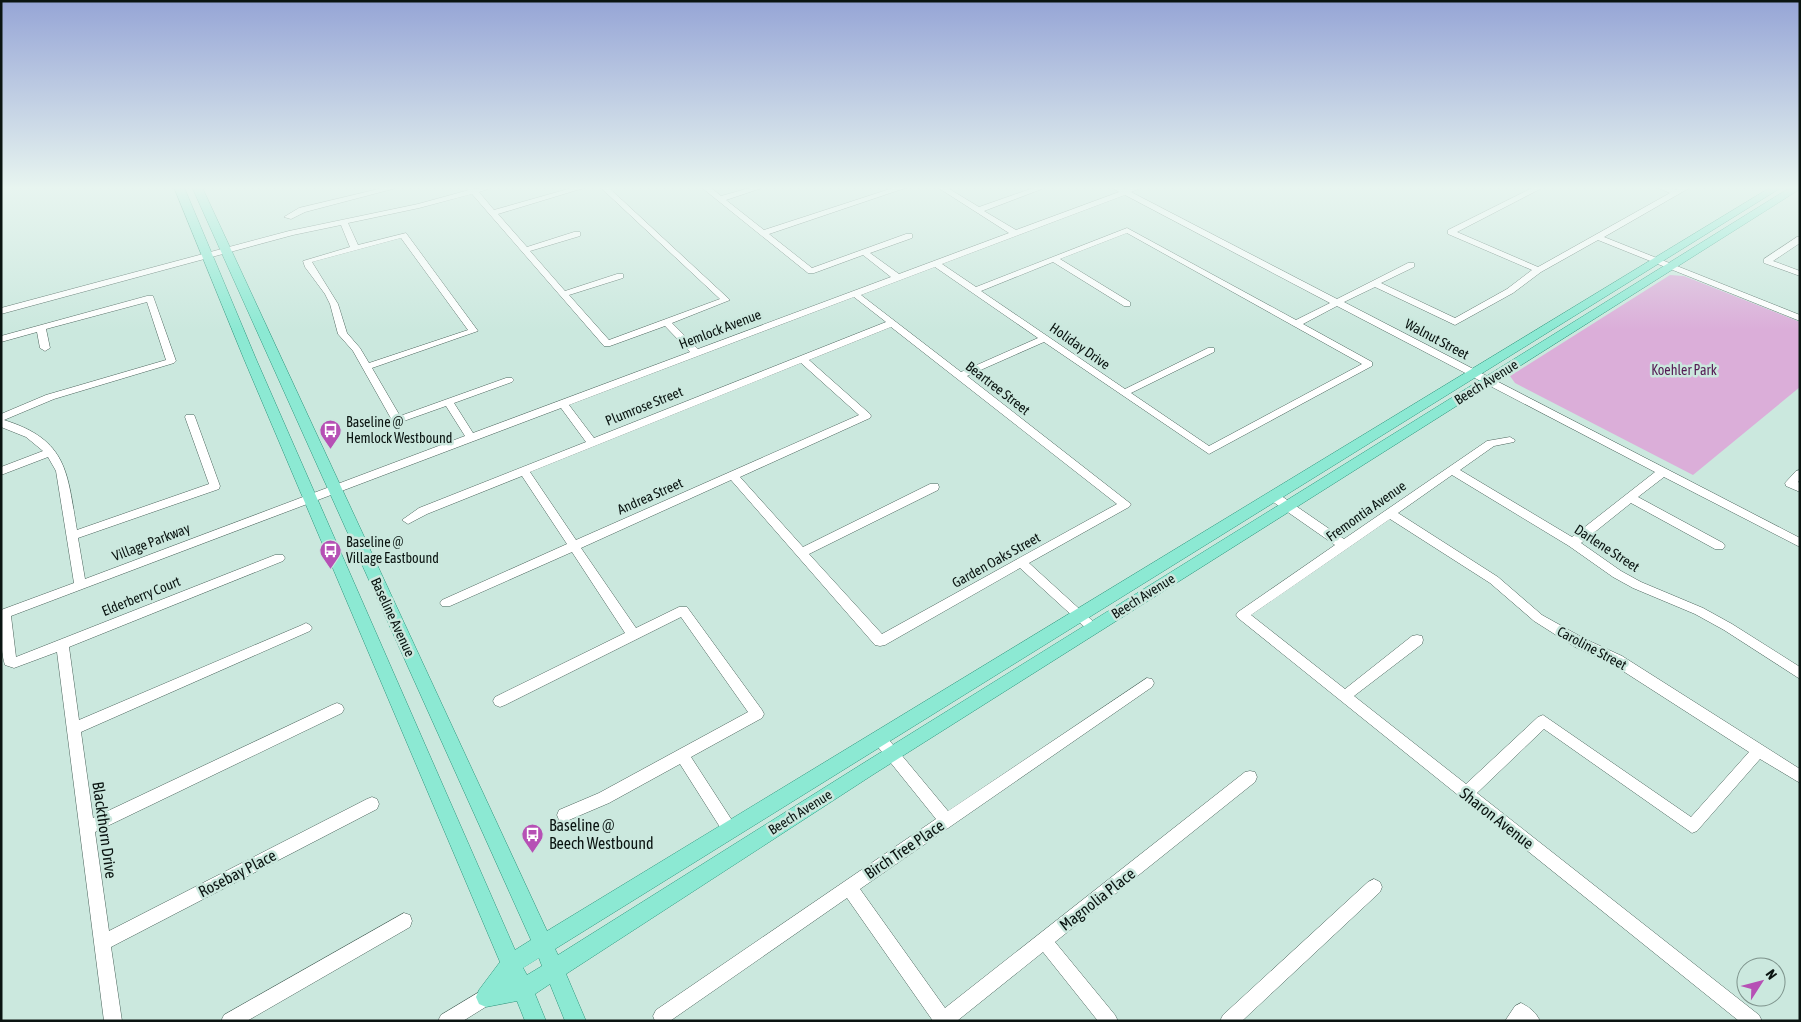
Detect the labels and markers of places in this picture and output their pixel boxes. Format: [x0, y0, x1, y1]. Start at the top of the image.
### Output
place label: Baseline @ Hemlock Westbound [346, 414, 452, 446]
bus stop icon: Baseline @ Hemlock Westbound [318, 418, 342, 449]
place label: Baseline @ Village Eastbound [346, 534, 439, 566]
bus stop icon: Baseline @ Village Eastbound [318, 538, 342, 569]
place label: Baseline @ Beech Westbound [549, 816, 654, 852]
bus stop icon: Baseline @ Beech Westbound [521, 822, 545, 853]

